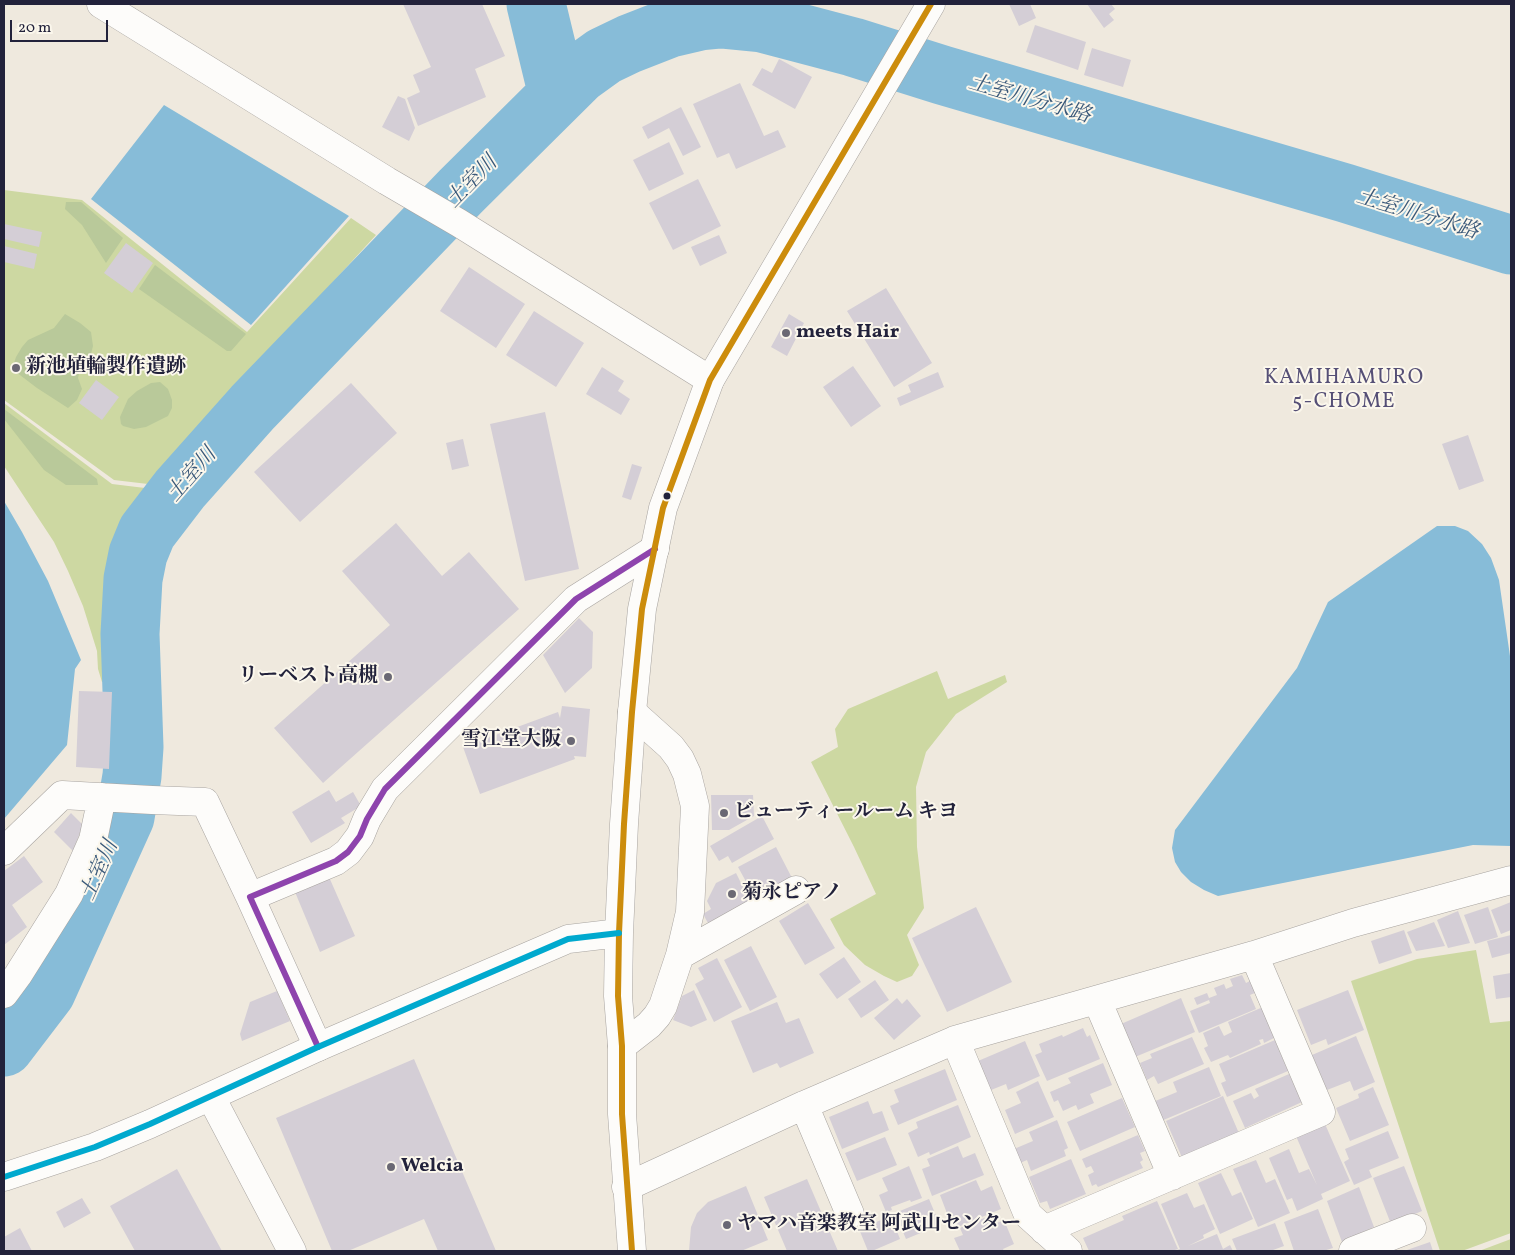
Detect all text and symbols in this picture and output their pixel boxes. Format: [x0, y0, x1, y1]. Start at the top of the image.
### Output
scale bar [12, 10, 110, 42]
text: 20 m [18, 18, 51, 39]
water label: 土室川分水路 [965, 72, 1093, 130]
water label: 土室川 [442, 152, 504, 214]
water label: 土室川分水路 [1353, 186, 1481, 246]
place label: meets Hair [796, 321, 899, 345]
marker: meets Hair [780, 327, 792, 339]
place label: 新池埴輪製作遺跡 [26, 356, 186, 380]
marker: 新池埴輪製作遺跡 [10, 362, 22, 374]
district label: KAMIHAMURO 5-CHOME [1263, 366, 1425, 416]
water label: 土室川 [163, 444, 223, 508]
unlabelled marker [662, 491, 672, 501]
place label: リーベスト高槻 [238, 665, 378, 689]
marker: リーベスト高槻 [382, 671, 394, 683]
place label: 雪江堂大阪 [461, 729, 561, 753]
marker: 雪江堂大阪 [565, 735, 577, 747]
place label: ビューティールーム キヨ [734, 801, 958, 825]
marker: ビューティールーム キヨ [718, 807, 730, 819]
water label: 土室川 [77, 837, 125, 905]
place label: 菊永ピアノ [742, 882, 842, 906]
marker: 菊永ピアノ [726, 888, 738, 900]
place label: Welcia [401, 1155, 464, 1179]
marker: Welcia [385, 1161, 397, 1173]
place label: ヤマハ音楽教室 阿武山センター [737, 1213, 1021, 1237]
marker: ヤマハ音楽教室 阿武山センター [721, 1219, 733, 1231]

